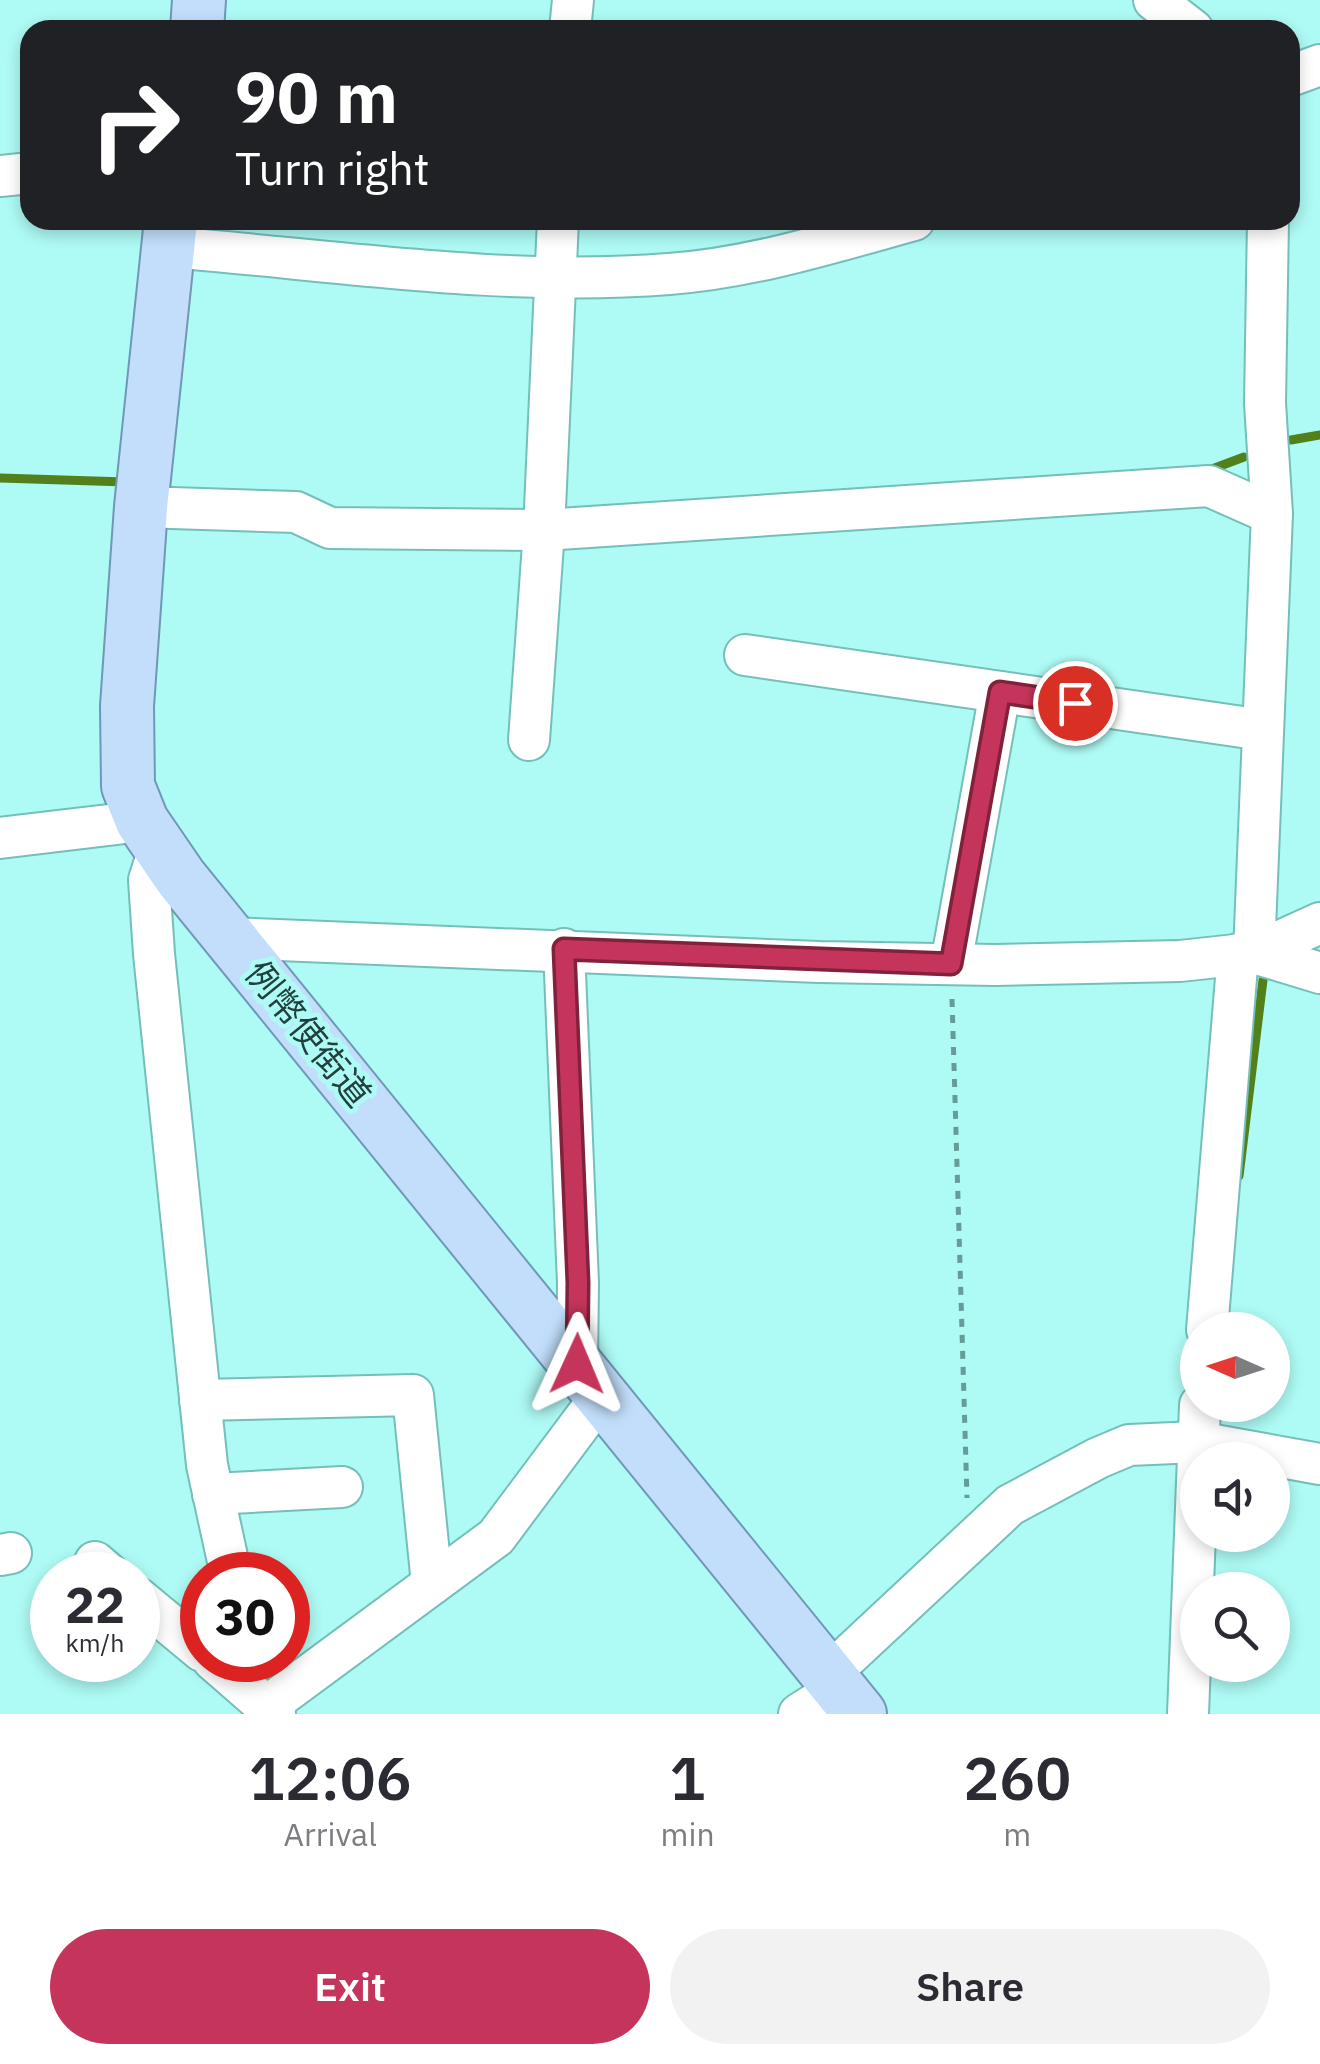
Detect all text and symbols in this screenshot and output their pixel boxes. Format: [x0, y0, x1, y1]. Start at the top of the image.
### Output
text: 90 m [235, 51, 398, 142]
icon: right [70, 60, 200, 190]
text: Turn right [235, 139, 430, 197]
pin [1033, 661, 1118, 746]
icon: arrive [1048, 676, 1103, 731]
street label: 例幣使街道 [236, 951, 382, 1116]
position arrow [525, 1312, 629, 1416]
north arrow [1180, 1312, 1290, 1422]
map controls [1180, 1312, 1290, 1682]
button: sound [1180, 1442, 1290, 1552]
speed limit sign: 30 [180, 1552, 310, 1682]
text: 22 [65, 1572, 125, 1637]
button: search [1180, 1572, 1290, 1682]
text: km/h [66, 1626, 124, 1659]
text: 12:06 [249, 1738, 412, 1817]
text: 1 [670, 1738, 706, 1817]
text: 260 [963, 1738, 1071, 1817]
text: Arrival [284, 1813, 377, 1855]
text: min [660, 1813, 715, 1855]
text: m [1003, 1813, 1031, 1855]
button: Exit [50, 1929, 650, 2044]
button: Share [670, 1929, 1270, 2044]

